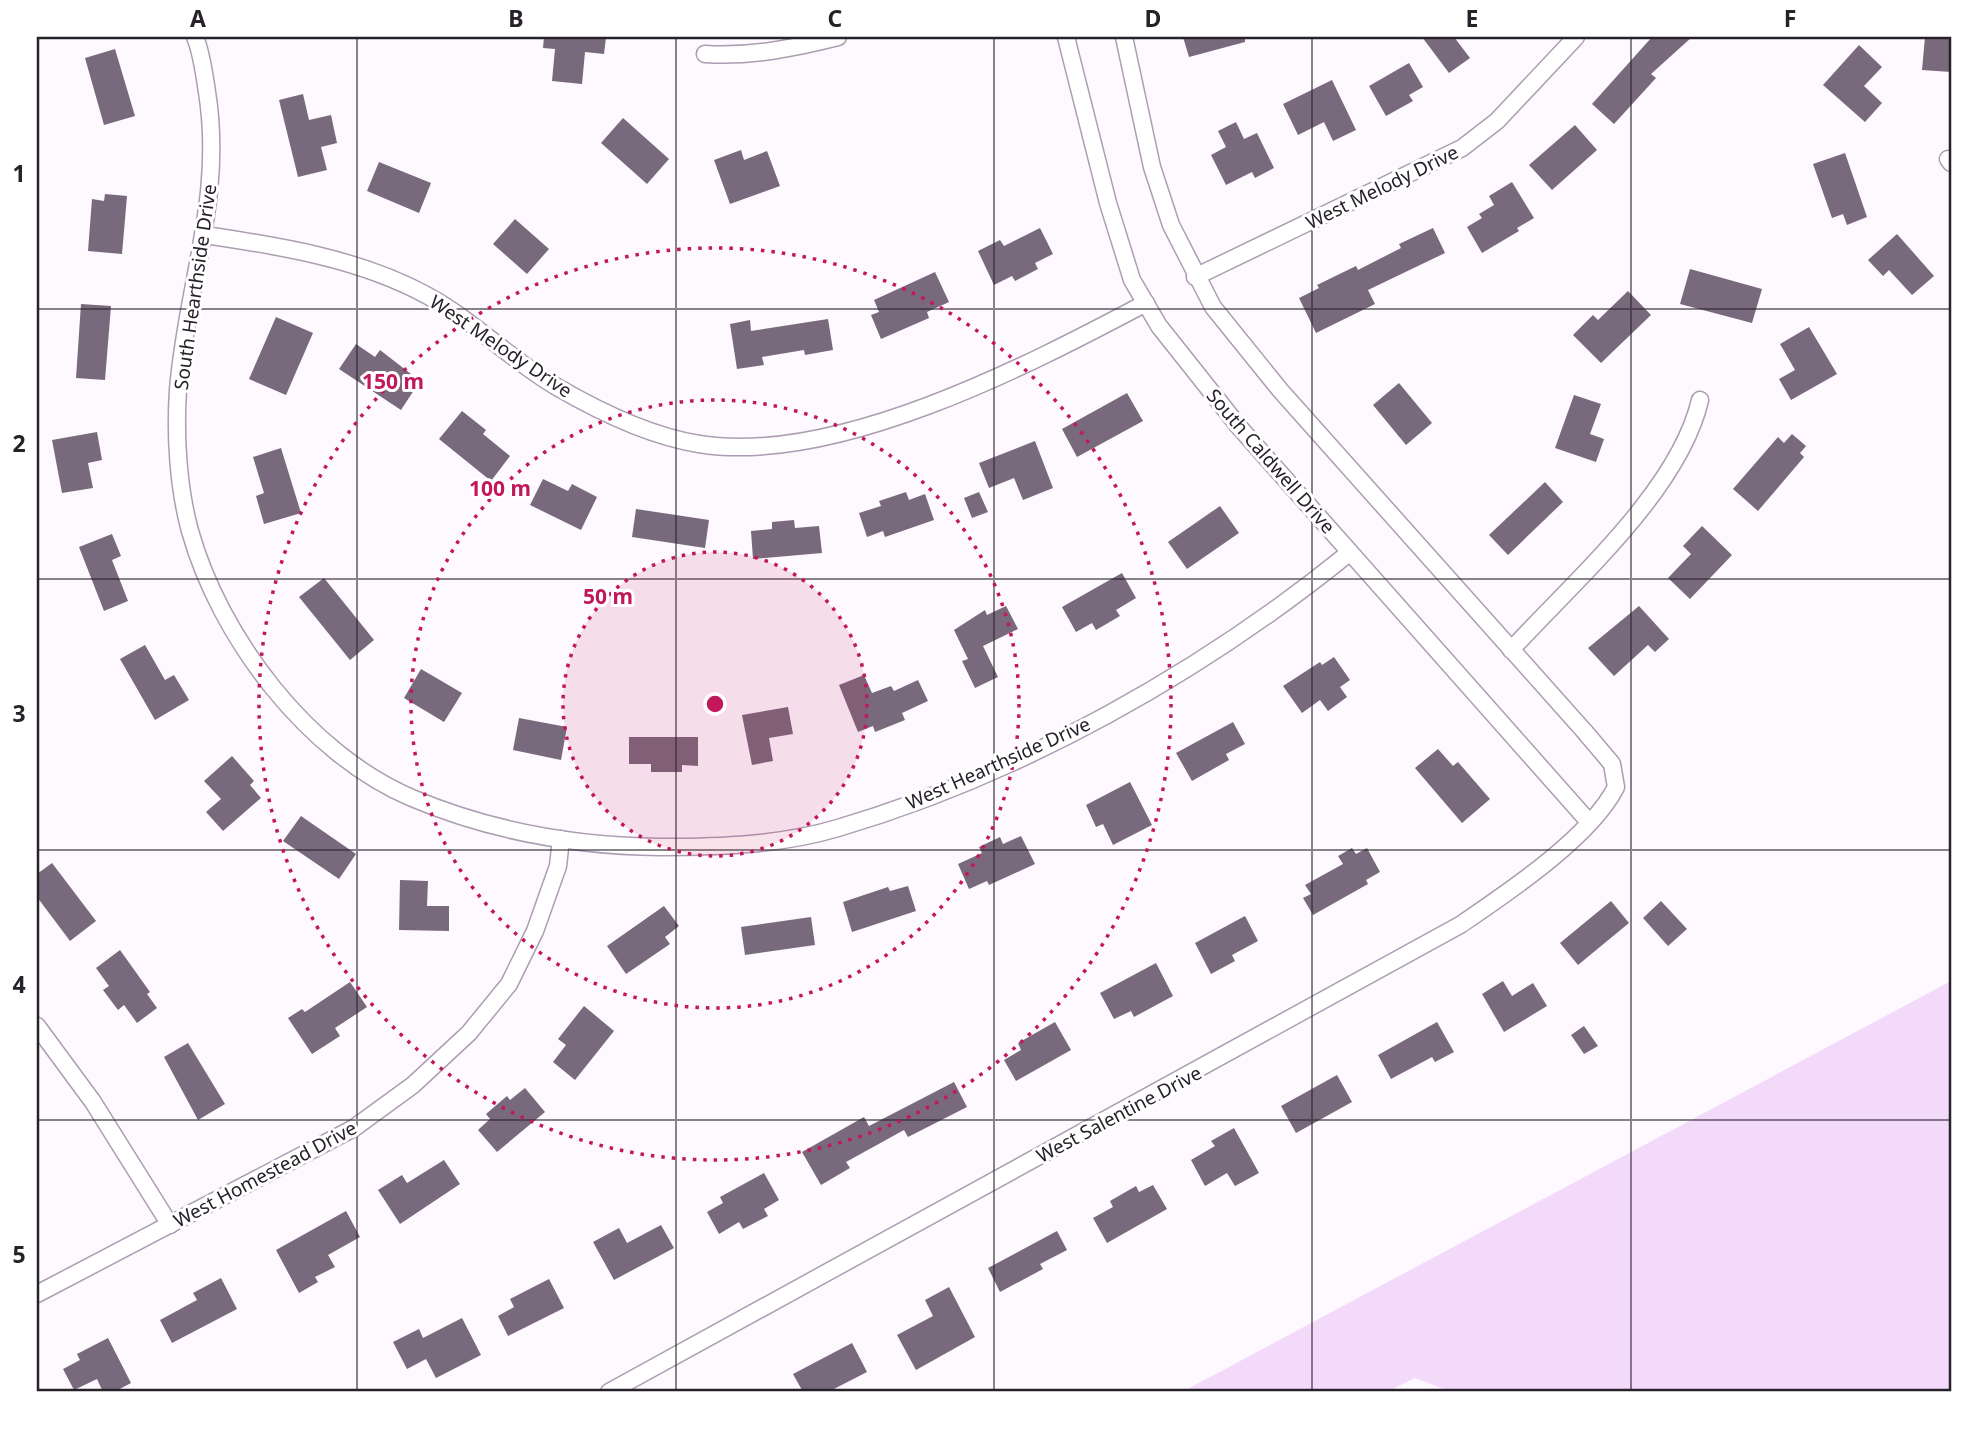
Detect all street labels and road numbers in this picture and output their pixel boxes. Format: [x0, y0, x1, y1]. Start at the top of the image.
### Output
street label: West Melody Drive [1301, 139, 1463, 235]
street label: South Hearthside Drive [168, 182, 222, 392]
street label: West Melody Drive [425, 289, 577, 403]
street label: South Caldwell Drive [1201, 383, 1341, 539]
street label: West Hearthside Drive [902, 711, 1094, 815]
street label: West Salentine Drive [1032, 1059, 1206, 1169]
street label: West Homestead Drive [169, 1115, 361, 1233]

